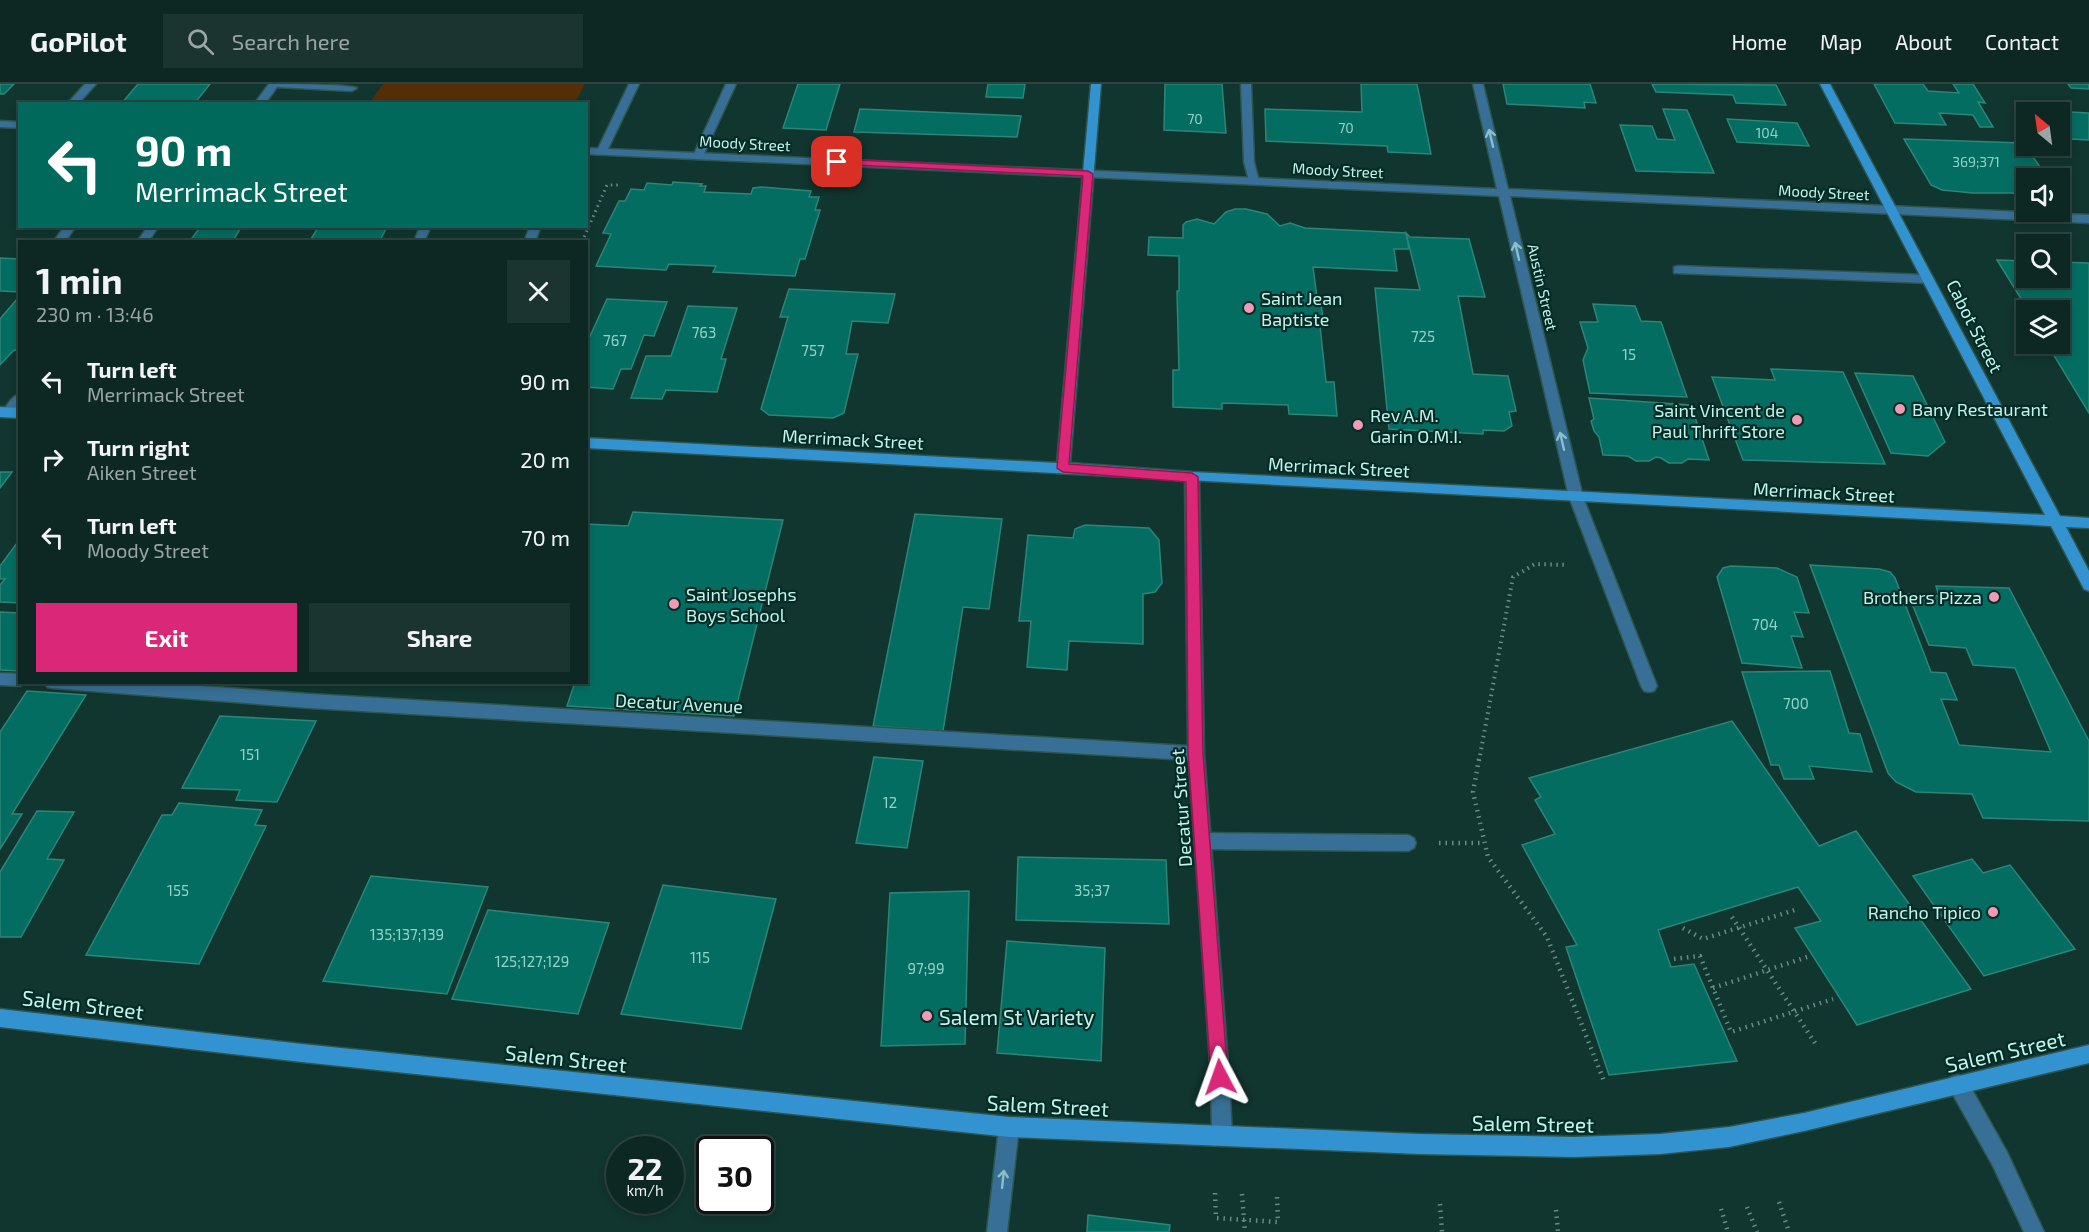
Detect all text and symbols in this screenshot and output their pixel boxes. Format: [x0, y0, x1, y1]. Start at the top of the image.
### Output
search box [163, 14, 583, 68]
text: GoPilot [30, 24, 127, 58]
icon: search [184, 25, 217, 58]
text: Search here [232, 28, 350, 54]
text: Home [1731, 29, 1787, 54]
text: Map [1820, 29, 1862, 54]
text: About [1895, 29, 1952, 54]
text: Contact [1985, 29, 2059, 54]
north arrow [2016, 102, 2070, 156]
map controls [2016, 102, 2070, 354]
house number: 70 [1187, 110, 1203, 127]
house number: 70 [1338, 119, 1354, 136]
text: 90 m [135, 124, 232, 174]
house number: 104 [1756, 124, 1778, 141]
icon: left [36, 126, 114, 204]
one-way arrow [1484, 129, 1496, 148]
street label: Moody Street [699, 132, 791, 154]
pin [811, 136, 862, 187]
icon: arrive [820, 145, 853, 178]
house number: 369;371 [1952, 153, 2000, 170]
street label: Moody Street [1292, 159, 1384, 181]
button: sound [2016, 168, 2070, 222]
text: Merrimack Street [135, 175, 348, 207]
street label: Moody Street [1778, 181, 1870, 203]
button: search [2016, 234, 2070, 288]
one-way arrow [1511, 242, 1523, 261]
street label: Austin Street [1524, 242, 1562, 333]
text: 1 min [36, 258, 123, 301]
button: close [507, 260, 570, 323]
street label: Cabot Street [1942, 276, 2008, 376]
place label: Saint Jean Baptiste [1261, 287, 1343, 330]
button: layers [2016, 300, 2070, 354]
marker: Saint Jean Baptiste [1242, 301, 1256, 315]
text: 230 m · 13:46 [36, 302, 154, 326]
house number: 763 [692, 323, 716, 341]
house number: 725 [1411, 327, 1435, 345]
house number: 767 [603, 331, 627, 349]
house number: 757 [801, 341, 825, 359]
house number: 15 [1622, 345, 1636, 363]
text: Turn left [87, 356, 176, 382]
icon: left [36, 365, 69, 398]
text: 90 m [520, 368, 570, 394]
text: Merrimack Street [87, 382, 245, 406]
place label: Bany Restaurant [1912, 398, 2048, 420]
place label: Saint Vincent de Paul Thrift Store [1652, 399, 1785, 442]
marker: Bany Restaurant [1893, 402, 1907, 416]
place label: Rev A.M. Garin O.M.I. [1370, 404, 1462, 447]
marker: Saint Vincent de Paul Thrift Store [1790, 413, 1804, 427]
marker: Rev A.M. Garin O.M.I. [1351, 418, 1365, 432]
street label: Merrimack Street [782, 424, 925, 454]
one-way arrow [1555, 431, 1567, 450]
text: Turn right [87, 434, 189, 460]
icon: right [36, 443, 69, 476]
text: 20 m [520, 446, 570, 472]
street label: Merrimack Street [1268, 452, 1411, 482]
text: Aiken Street [87, 460, 197, 484]
street label: Merrimack Street [1753, 477, 1896, 507]
text: Turn left [87, 512, 176, 538]
icon: left [36, 521, 69, 554]
text: 70 m [521, 524, 570, 550]
text: Moody Street [87, 538, 209, 562]
place label: Saint Josephs Boys School [686, 583, 797, 626]
place label: Brothers Pizza [1863, 586, 1982, 608]
marker: Brothers Pizza [1987, 590, 2001, 604]
marker: Saint Josephs Boys School [667, 597, 681, 611]
button: Exit [36, 603, 297, 672]
button: Share [309, 603, 570, 672]
house number: 704 [1752, 615, 1778, 633]
street label: Decatur Avenue [614, 689, 744, 717]
house number: 700 [1783, 694, 1809, 712]
house number: 151 [240, 745, 260, 763]
street label: Decatur Street [1166, 748, 1196, 868]
house number: 12 [883, 793, 897, 811]
house number: 155 [167, 881, 189, 899]
house number: 35;37 [1074, 881, 1110, 899]
place label: Rancho Tipico [1868, 901, 1981, 923]
marker: Rancho Tipico [1986, 905, 2000, 919]
house number: 135;137;139 [370, 925, 444, 943]
house number: 115 [690, 948, 710, 966]
house number: 125;127;129 [495, 952, 569, 970]
house number: 97;99 [908, 959, 944, 977]
street label: Salem Street [21, 984, 145, 1024]
place label: Salem St Variety [939, 1004, 1094, 1029]
marker: Salem St Variety [920, 1009, 934, 1023]
street label: Salem Street [1943, 1025, 2067, 1077]
street label: Salem Street [504, 1039, 628, 1077]
position arrow [1188, 1045, 1252, 1109]
street label: Salem Street [986, 1089, 1110, 1121]
street label: Salem Street [1472, 1109, 1594, 1137]
speed limit sign: 30 [696, 1136, 774, 1214]
text: 22 [628, 1150, 662, 1186]
one-way arrow [998, 1170, 1009, 1190]
text: km/h [626, 1181, 664, 1199]

